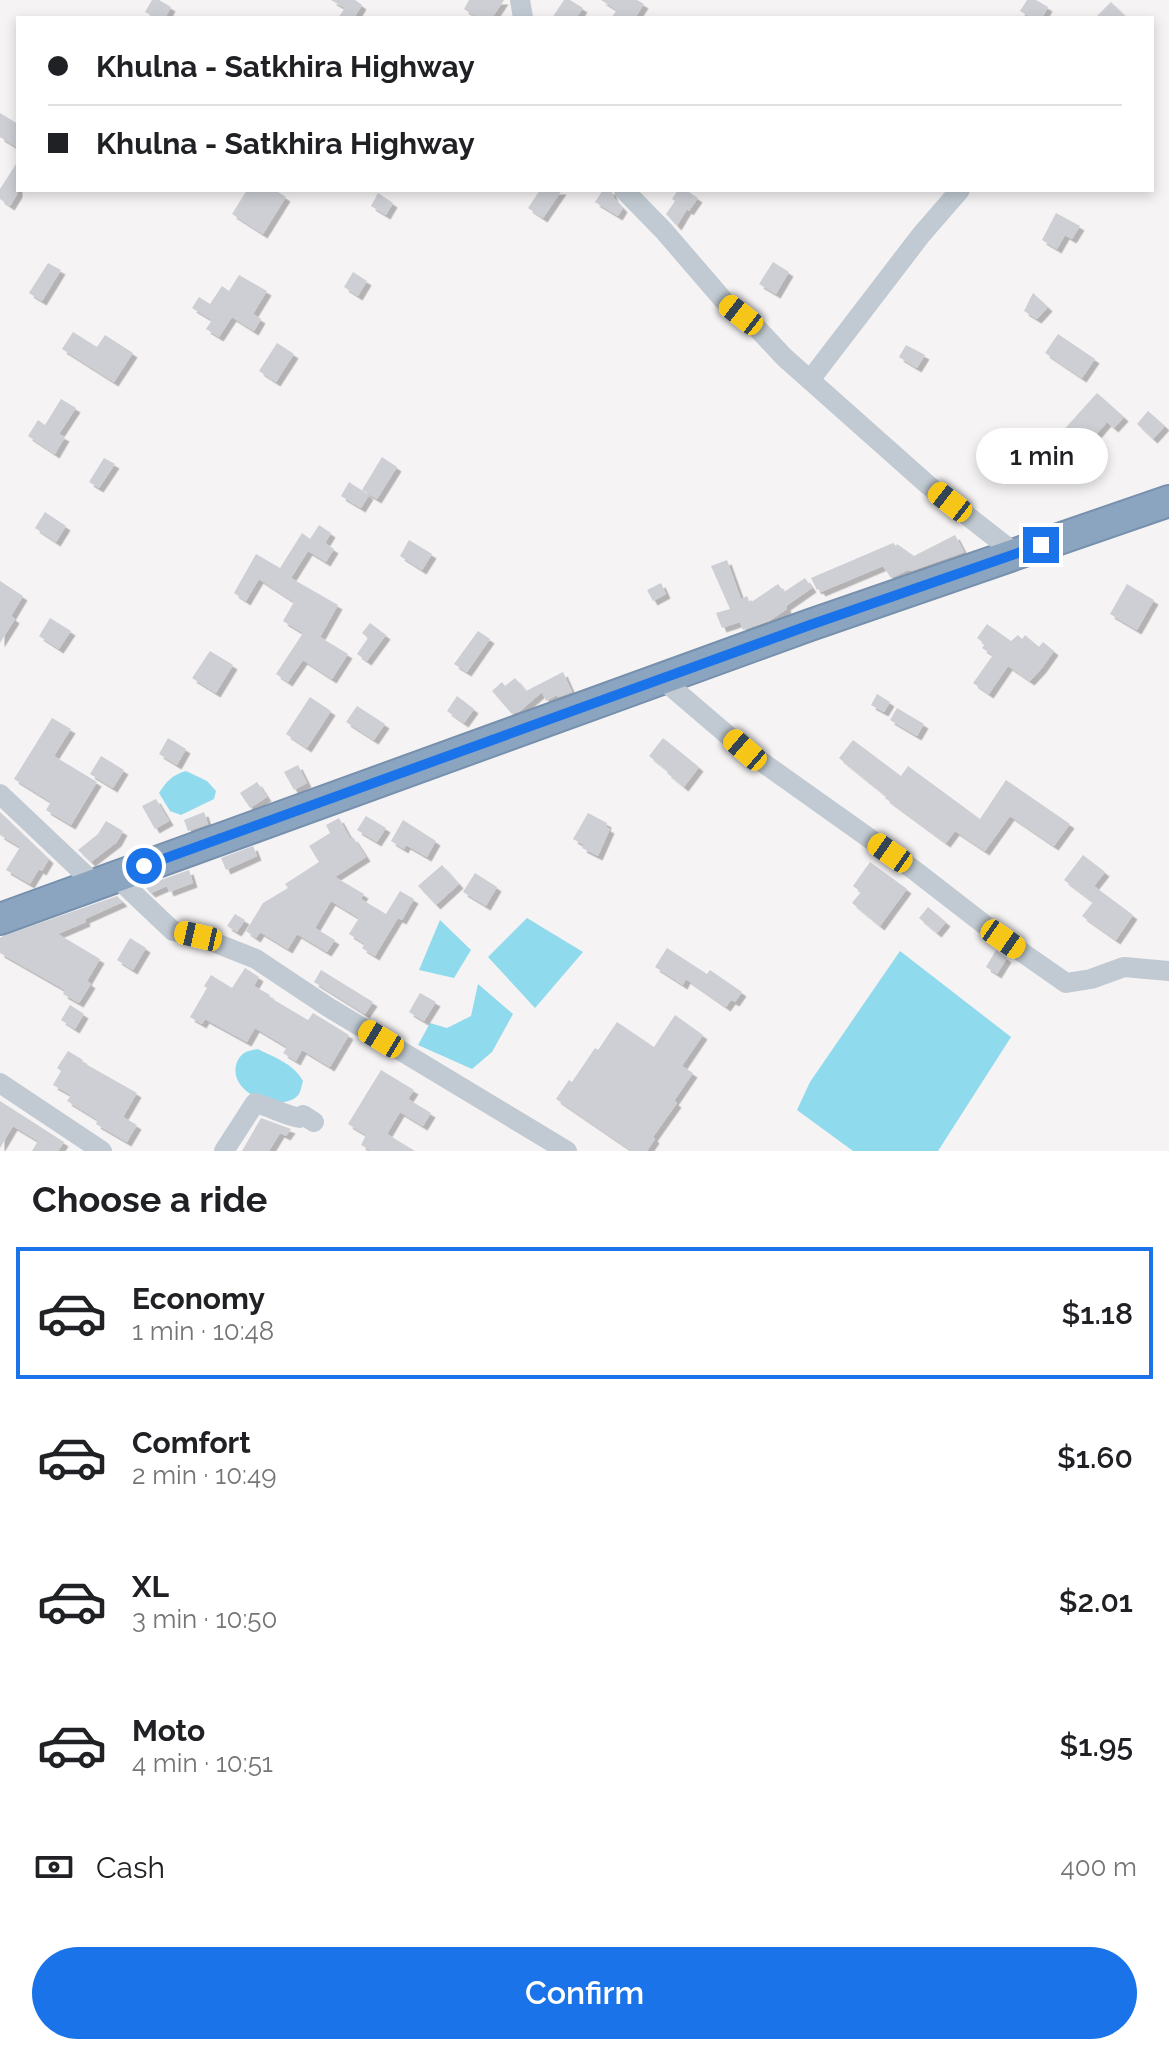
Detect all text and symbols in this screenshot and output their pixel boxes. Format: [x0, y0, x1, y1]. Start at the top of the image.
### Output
text: Khulna - Satkhira Highway [96, 49, 475, 84]
text: Khulna - Satkhira Highway [96, 126, 475, 161]
car [715, 291, 767, 339]
callout: 1 min [975, 429, 1107, 485]
text: 1 min [1010, 441, 1074, 471]
car [924, 478, 976, 526]
route end [1023, 527, 1059, 563]
car [719, 725, 771, 775]
car [863, 829, 917, 877]
route start [126, 848, 162, 884]
car [976, 915, 1030, 963]
car [172, 919, 224, 953]
car [354, 1016, 408, 1062]
text: Choose a ride [32, 1178, 267, 1220]
icon: car [36, 1277, 108, 1349]
text: Economy [132, 1281, 265, 1316]
text: $1.18 [1061, 1296, 1133, 1331]
text: 1 min · 10:48 [132, 1316, 274, 1346]
icon: car [36, 1421, 108, 1493]
text: Comfort [132, 1425, 251, 1460]
text: $1.60 [1057, 1440, 1133, 1475]
text: 2 min · 10:49 [132, 1460, 276, 1490]
icon: car [36, 1565, 108, 1637]
text: XL [132, 1569, 169, 1604]
text: $2.01 [1059, 1584, 1133, 1619]
text: 3 min · 10:50 [132, 1604, 277, 1634]
icon: car [36, 1709, 108, 1781]
text: Moto [132, 1713, 205, 1748]
text: $1.95 [1059, 1728, 1133, 1763]
text: 4 min · 10:51 [132, 1748, 273, 1778]
icon: cash [32, 1845, 76, 1889]
text: Cash [96, 1850, 165, 1885]
text: 400 m [1060, 1852, 1137, 1882]
button: Confirm [32, 1947, 1137, 2039]

